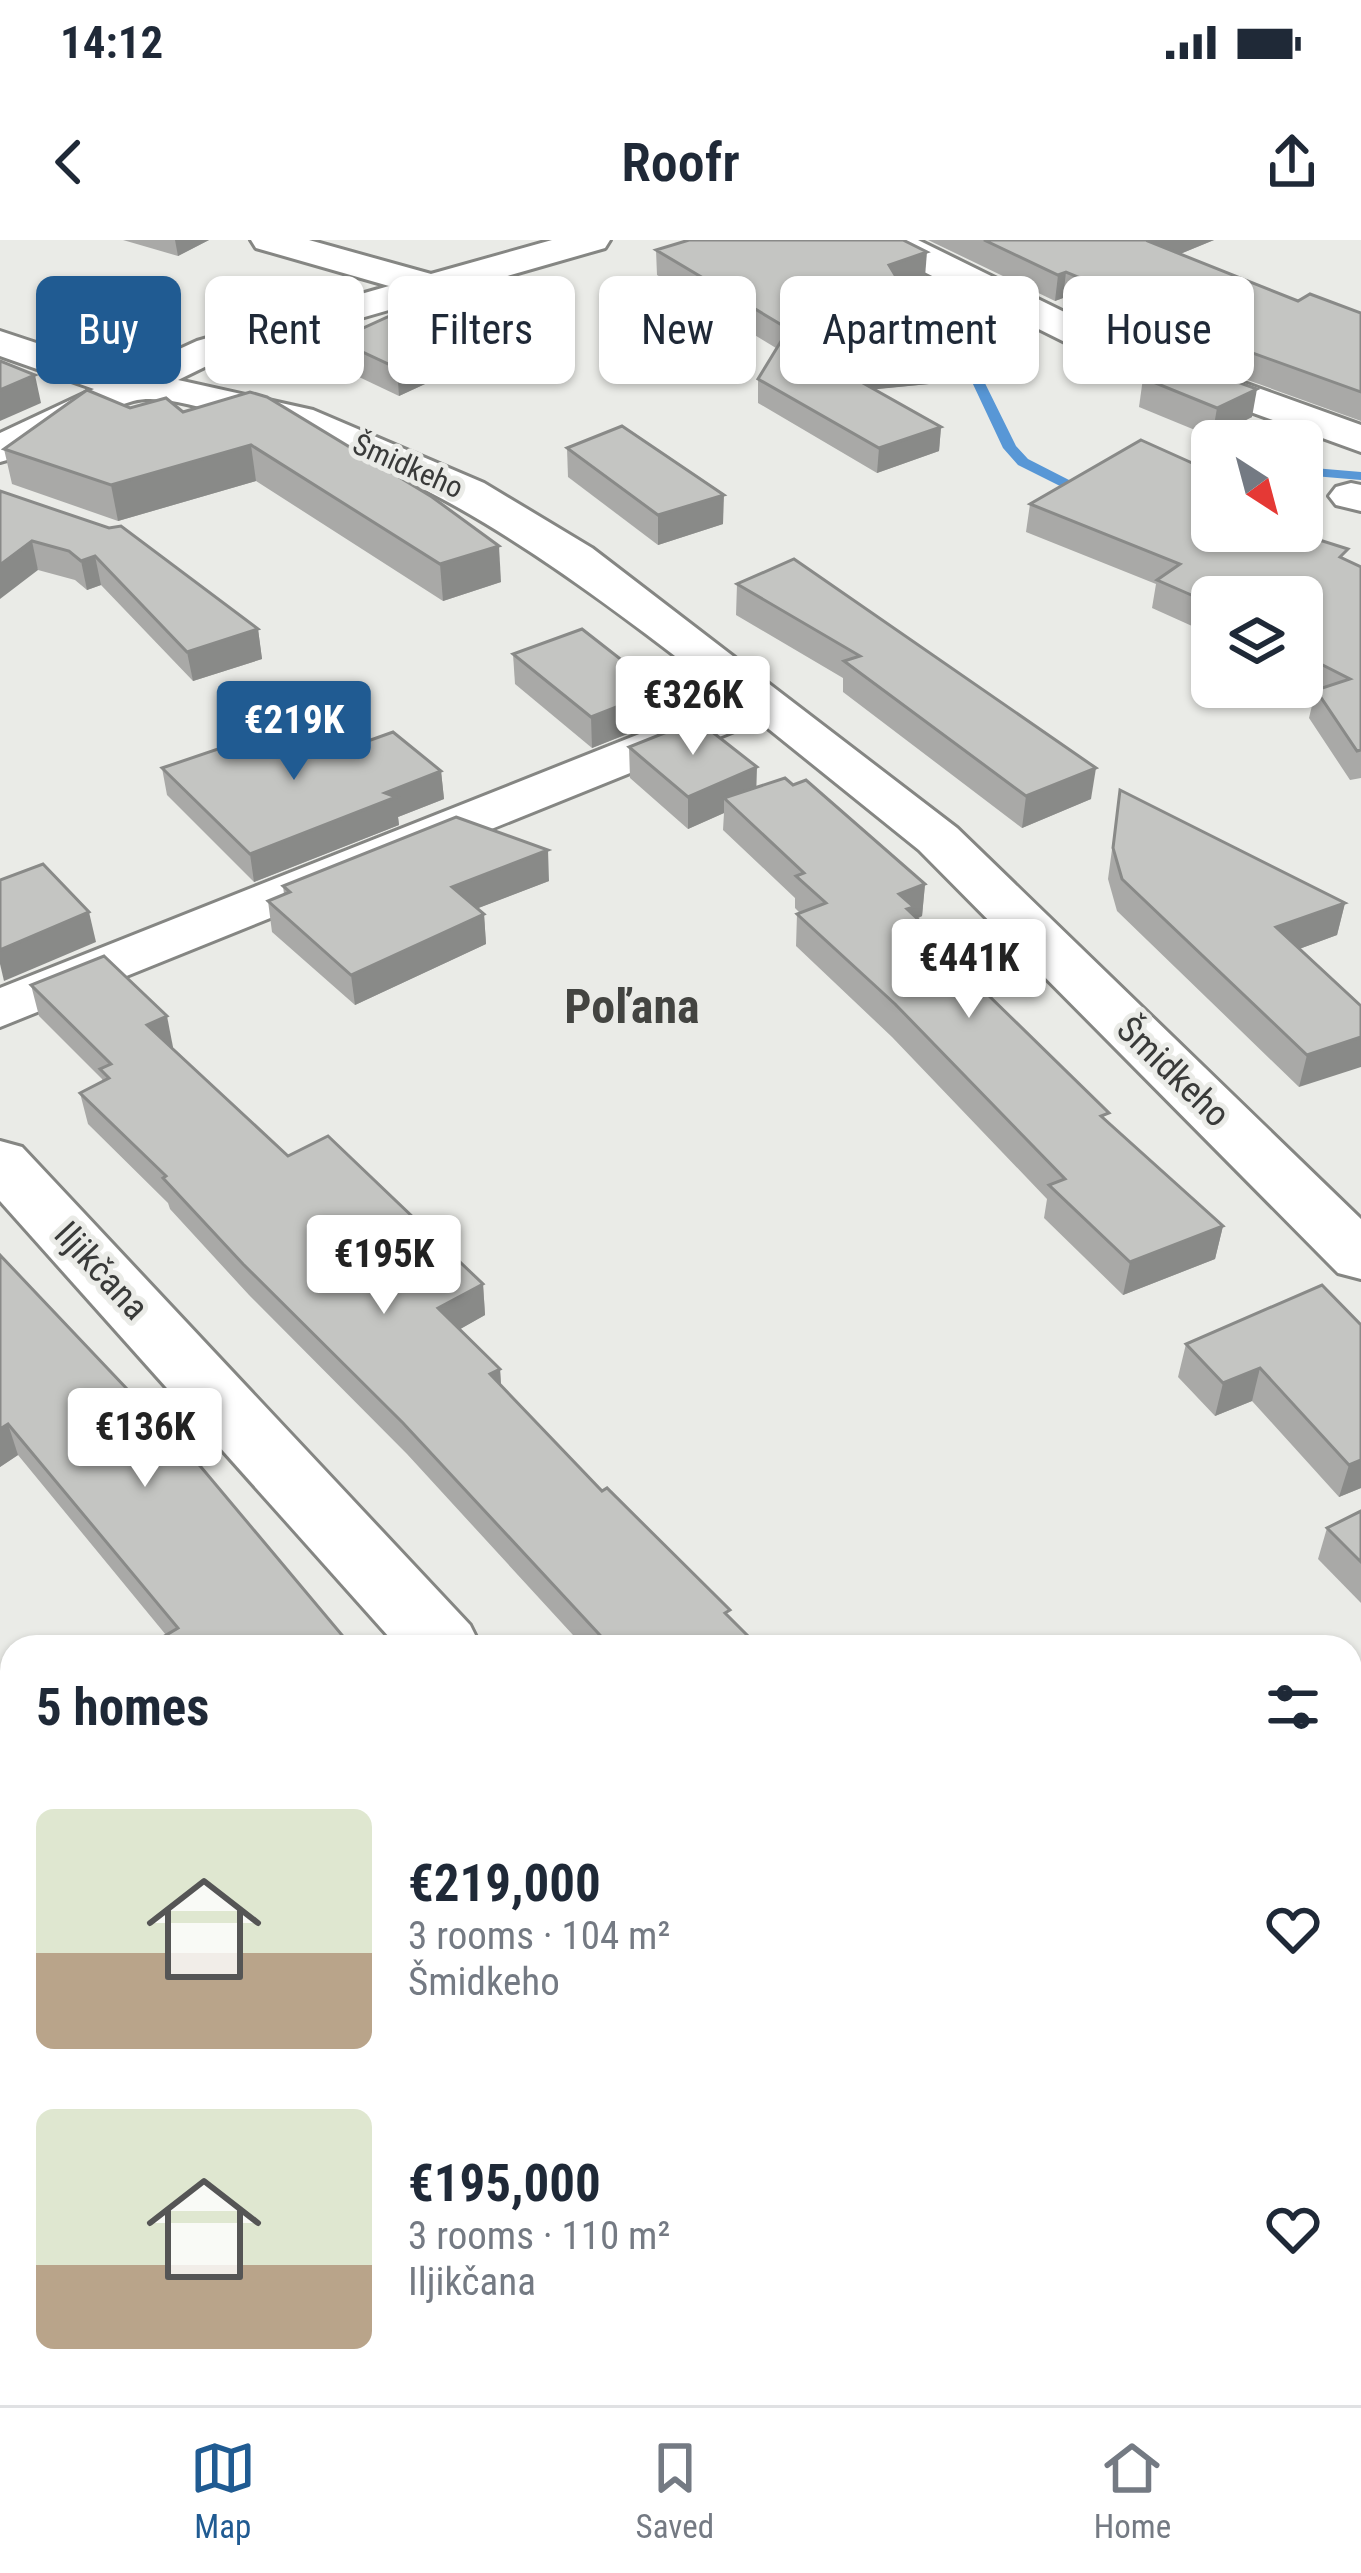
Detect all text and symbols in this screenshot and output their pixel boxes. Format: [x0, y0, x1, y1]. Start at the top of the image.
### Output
text: 14:12 [60, 16, 163, 69]
icon: back [36, 129, 102, 195]
icon: share [1259, 129, 1325, 195]
text: Roofr [621, 131, 740, 194]
chip: Buy [36, 276, 181, 384]
chip: Rent [205, 276, 364, 384]
chip: Filters [388, 276, 575, 384]
chip: New [599, 276, 756, 384]
chip: Apartment [780, 276, 1039, 384]
chip: House [1063, 276, 1254, 384]
north arrow [1191, 420, 1323, 552]
map controls [1191, 420, 1323, 708]
street label: Šmidkeho [348, 426, 469, 505]
button: layers [1191, 576, 1323, 708]
pin: €326K [609, 656, 777, 758]
text: €326K [643, 672, 743, 718]
pin: €219K [210, 681, 378, 783]
text: €219K [244, 697, 344, 743]
pin: €441K [885, 919, 1053, 1021]
text: €441K [919, 935, 1019, 981]
district label: Poľana [564, 978, 700, 1035]
street label: Šmidkeho [1108, 1007, 1239, 1135]
street label: Iljikčana [46, 1213, 157, 1328]
pin: €195K [300, 1215, 468, 1317]
text: €195K [334, 1231, 434, 1277]
pin: €136K [61, 1388, 229, 1490]
text: €136K [95, 1404, 195, 1450]
icon: filters [1260, 1674, 1326, 1740]
text: 5 homes [36, 1678, 209, 1737]
text: €219,000 [408, 1854, 601, 1913]
icon: home [132, 1857, 276, 2001]
icon: heart [1260, 1896, 1326, 1962]
text: 3 rooms · 104 m² [408, 1913, 670, 1959]
text: Šmidkeho [408, 1959, 560, 2005]
text: €195,000 [408, 2154, 601, 2213]
icon: home [132, 2157, 276, 2301]
icon: heart [1260, 2196, 1326, 2262]
text: 3 rooms · 110 m² [408, 2213, 670, 2259]
text: Iljikčana [408, 2259, 536, 2305]
tab: Map [190, 2435, 256, 2546]
tab: Saved [636, 2435, 714, 2546]
tab: Home [1094, 2435, 1171, 2546]

